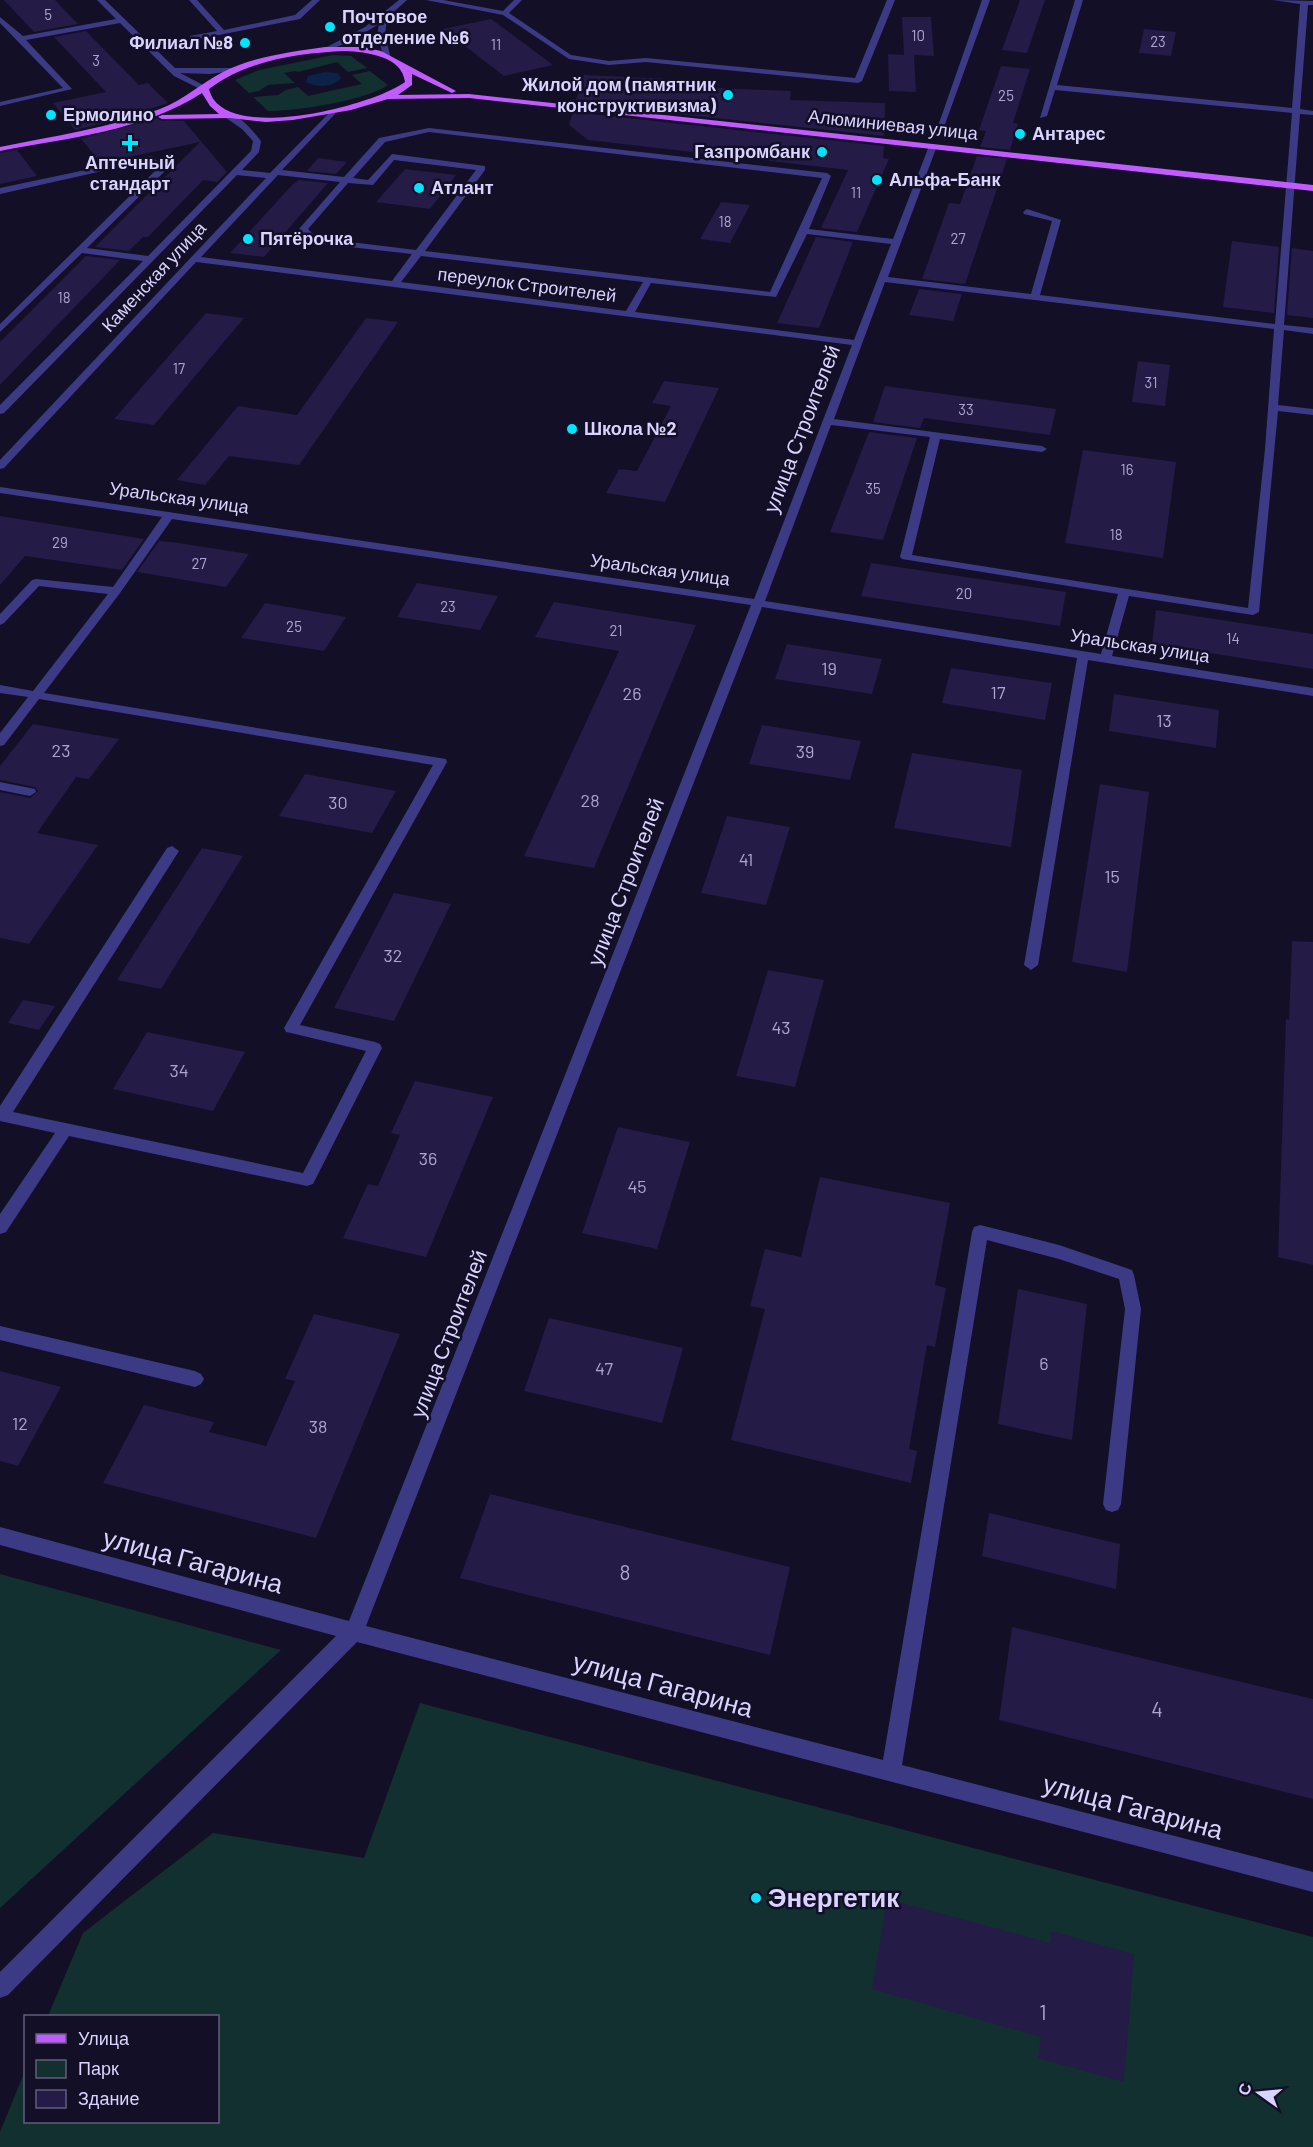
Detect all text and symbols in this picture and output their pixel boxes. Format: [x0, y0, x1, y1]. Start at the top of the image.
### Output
house number: 5 [44, 5, 52, 23]
place label: Почтовое отделение №6 [342, 5, 469, 48]
marker: Почтовое отделение №6 [323, 20, 337, 34]
house number: 10 [911, 26, 925, 44]
place label: Филиал №8 [129, 31, 233, 53]
house number: 23 [1150, 32, 1166, 50]
house number: 11 [491, 35, 501, 53]
marker: Филиал №8 [238, 36, 252, 50]
house number: 3 [92, 51, 100, 69]
place label: Жилой дом (памятник конструктивизма) [521, 73, 717, 116]
house number: 25 [998, 86, 1014, 104]
marker: Жилой дом (памятник конструктивизма) [721, 88, 735, 102]
place label: Ермолино [63, 103, 154, 125]
street label: Алюминиевая улица [807, 104, 980, 144]
marker: Ермолино [44, 108, 58, 122]
place label: Антарес [1032, 122, 1105, 144]
marker: Антарес [1013, 127, 1027, 141]
marker: Аптечный стандарт [123, 136, 137, 150]
place label: Газпромбанк [694, 140, 811, 162]
marker: Газпромбанк [815, 145, 829, 159]
place label: Аптечный стандарт [85, 151, 175, 194]
place label: Альфа-Банк [889, 168, 1001, 190]
marker: Альфа-Банк [870, 173, 884, 187]
place label: Атлант [431, 176, 494, 198]
marker: Атлант [412, 181, 426, 195]
house number: 11 [851, 183, 861, 201]
house number: 18 [718, 212, 732, 230]
street label: Каменская улица [96, 216, 211, 336]
place label: Пятёрочка [260, 227, 354, 249]
house number: 27 [950, 229, 966, 247]
marker: Пятёрочка [241, 232, 255, 246]
street label: переулок Строителей [437, 262, 618, 306]
house number: 18 [57, 288, 71, 306]
street label: улица Строителей [757, 341, 844, 516]
house number: 17 [173, 359, 185, 377]
house number: 31 [1145, 373, 1157, 391]
house number: 33 [958, 400, 974, 418]
place label: Школа №2 [584, 417, 677, 439]
marker: Школа №2 [565, 422, 579, 436]
house number: 16 [1121, 460, 1133, 478]
street label: Уральская улица [108, 476, 251, 518]
house number: 35 [865, 479, 881, 497]
house number: 18 [1109, 525, 1123, 543]
house number: 29 [52, 533, 68, 551]
street label: Уральская улица [589, 548, 732, 590]
house number: 27 [191, 554, 207, 572]
house number: 20 [956, 584, 972, 602]
house number: 23 [440, 597, 456, 615]
house number: 25 [286, 617, 302, 635]
house number: 21 [609, 621, 623, 639]
street label: Уральская улица [1069, 623, 1212, 667]
house number: 14 [1226, 629, 1240, 647]
house number: 19 [821, 657, 837, 679]
house number: 17 [991, 681, 1006, 703]
house number: 26 [623, 682, 641, 704]
house number: 13 [1156, 709, 1172, 731]
house number: 23 [52, 739, 70, 761]
house number: 39 [796, 740, 814, 762]
house number: 28 [580, 789, 600, 811]
house number: 30 [328, 791, 348, 813]
street label: улица Строителей [581, 794, 668, 969]
house number: 41 [739, 848, 753, 870]
house number: 15 [1104, 865, 1120, 887]
house number: 32 [384, 944, 402, 966]
house number: 43 [771, 1016, 791, 1038]
house number: 34 [169, 1059, 189, 1081]
house number: 36 [419, 1147, 437, 1169]
house number: 45 [627, 1175, 647, 1197]
street label: улица Строителей [404, 1246, 491, 1421]
house number: 6 [1039, 1352, 1049, 1374]
house number: 47 [595, 1357, 613, 1379]
house number: 12 [12, 1412, 28, 1434]
house number: 38 [309, 1415, 327, 1437]
street label: улица Гагарина [100, 1521, 287, 1599]
house number: 8 [620, 1559, 630, 1584]
street label: улица Гагарина [570, 1645, 757, 1723]
house number: 4 [1151, 1696, 1163, 1721]
street label: улица Гагарина [1040, 1767, 1227, 1845]
place label: Энергетик [768, 1881, 900, 1912]
marker: Энергетик [749, 1891, 763, 1905]
house number: 1 [1039, 1999, 1047, 2024]
legend [24, 2015, 219, 2123]
text: Улица [78, 2027, 130, 2049]
text: Парк [78, 2057, 119, 2079]
north arrow [1229, 2063, 1289, 2123]
text: С [1233, 2081, 1255, 2097]
text: Здание [78, 2087, 139, 2109]

